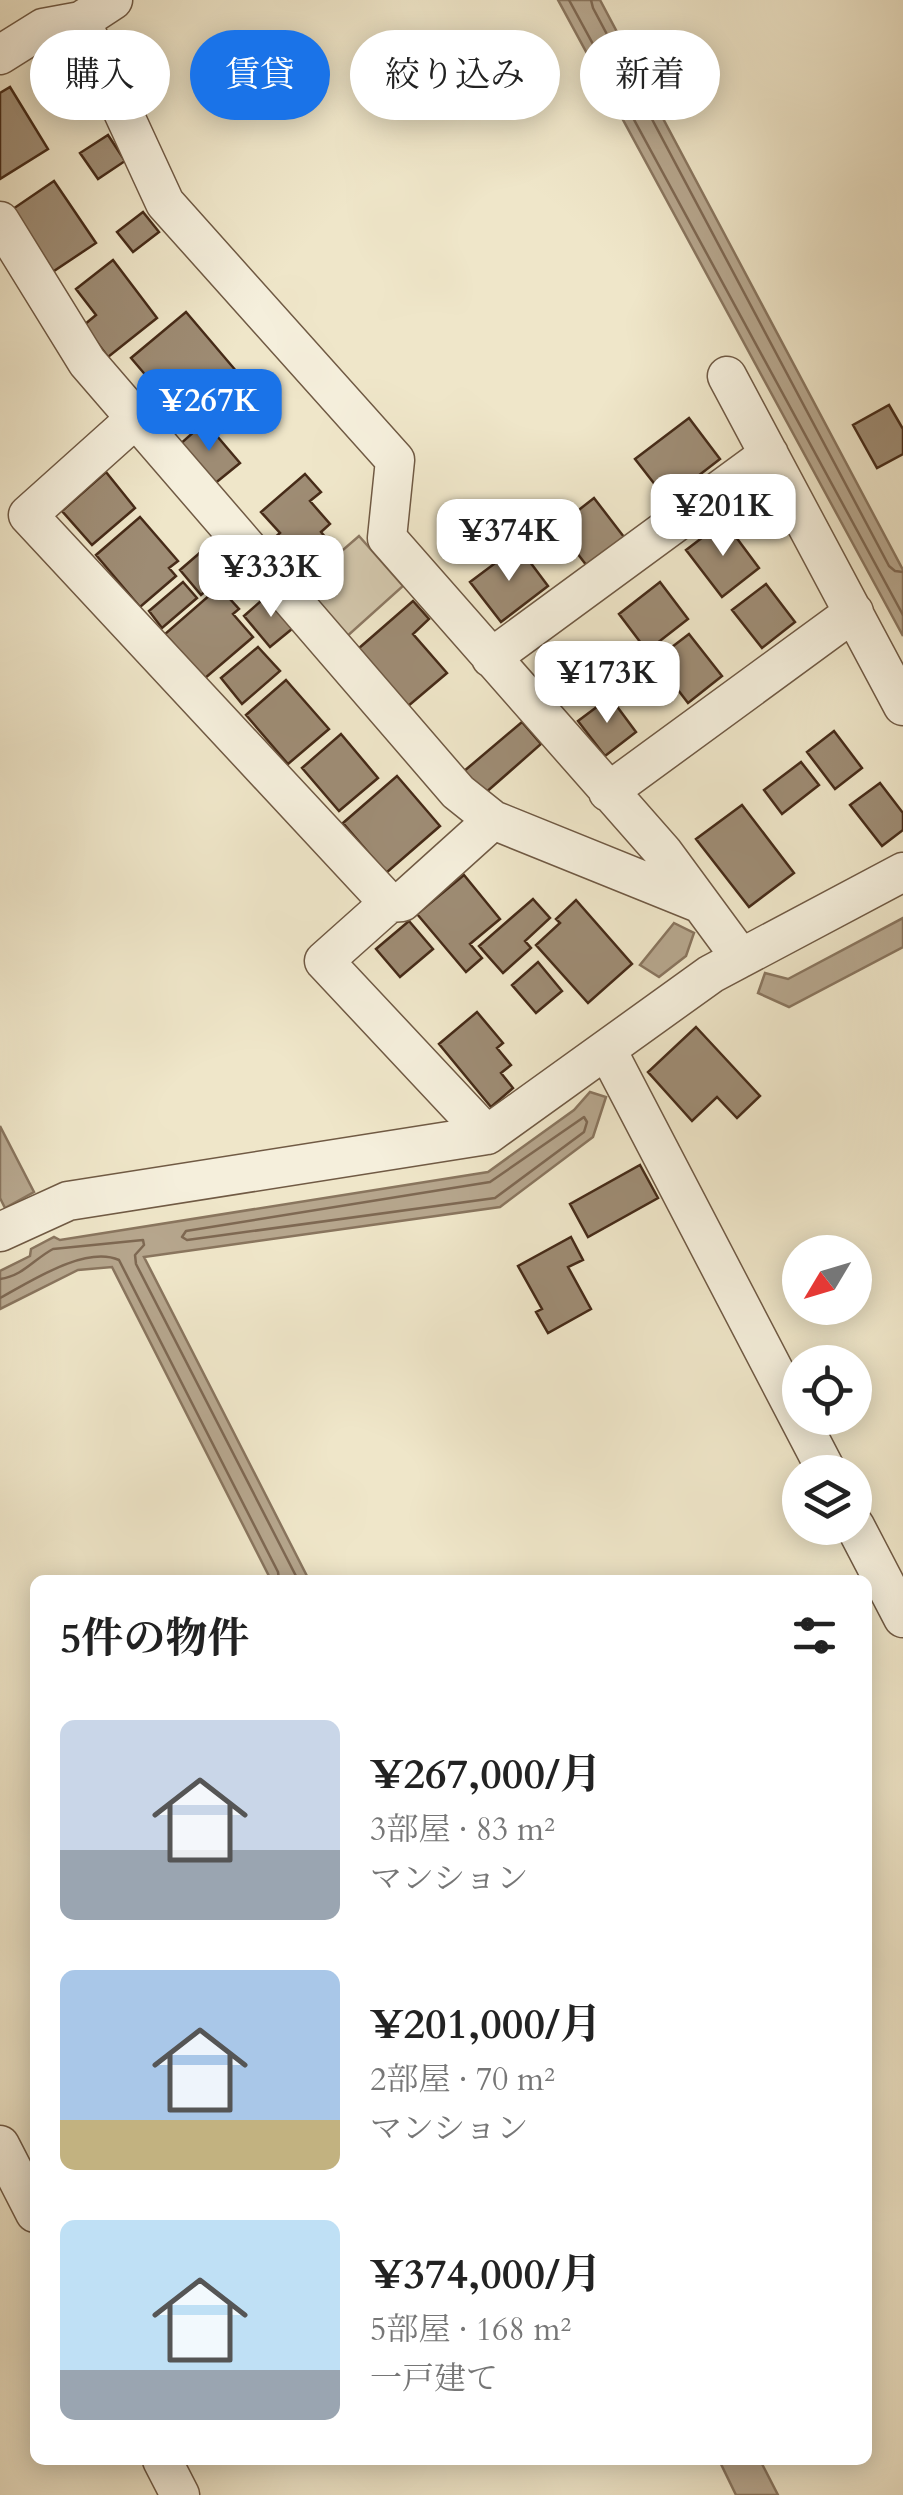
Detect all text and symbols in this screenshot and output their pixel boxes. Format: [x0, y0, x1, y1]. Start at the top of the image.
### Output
chip: 購入 [30, 30, 170, 120]
chip: 賃貸 [190, 30, 330, 120]
chip: 絞り込み [350, 30, 560, 120]
chip: 新着 [580, 30, 720, 120]
pin: ¥267K [139, 369, 279, 454]
text: ¥267K [159, 379, 259, 423]
pin: ¥201K [653, 474, 793, 559]
text: ¥201K [673, 484, 773, 528]
pin: ¥374K [439, 499, 579, 584]
text: ¥374K [459, 509, 559, 553]
pin: ¥333K [201, 535, 341, 620]
text: ¥333K [221, 545, 321, 589]
pin: ¥173K [537, 641, 677, 726]
text: ¥173K [557, 651, 657, 695]
north arrow [782, 1235, 872, 1325]
map controls [782, 1235, 872, 1545]
button: locate [782, 1345, 872, 1435]
button: layers [782, 1455, 872, 1545]
icon: filters [787, 1608, 842, 1663]
text: 5件の物件 [60, 1610, 250, 1667]
text: ¥267,000/月 [370, 1746, 602, 1803]
icon: home [140, 1760, 260, 1880]
text: 3部屋 · 83 m² [370, 1808, 555, 1852]
text: マンション [370, 1857, 529, 1901]
text: ¥201,000/月 [370, 1996, 602, 2053]
icon: home [140, 2010, 260, 2130]
text: 2部屋 · 70 m² [370, 2058, 555, 2102]
text: マンション [370, 2107, 529, 2151]
text: ¥374,000/月 [370, 2246, 602, 2303]
icon: home [140, 2260, 260, 2380]
text: 5部屋 · 168 m² [370, 2308, 571, 2352]
text: 一戸建て [370, 2357, 498, 2401]

